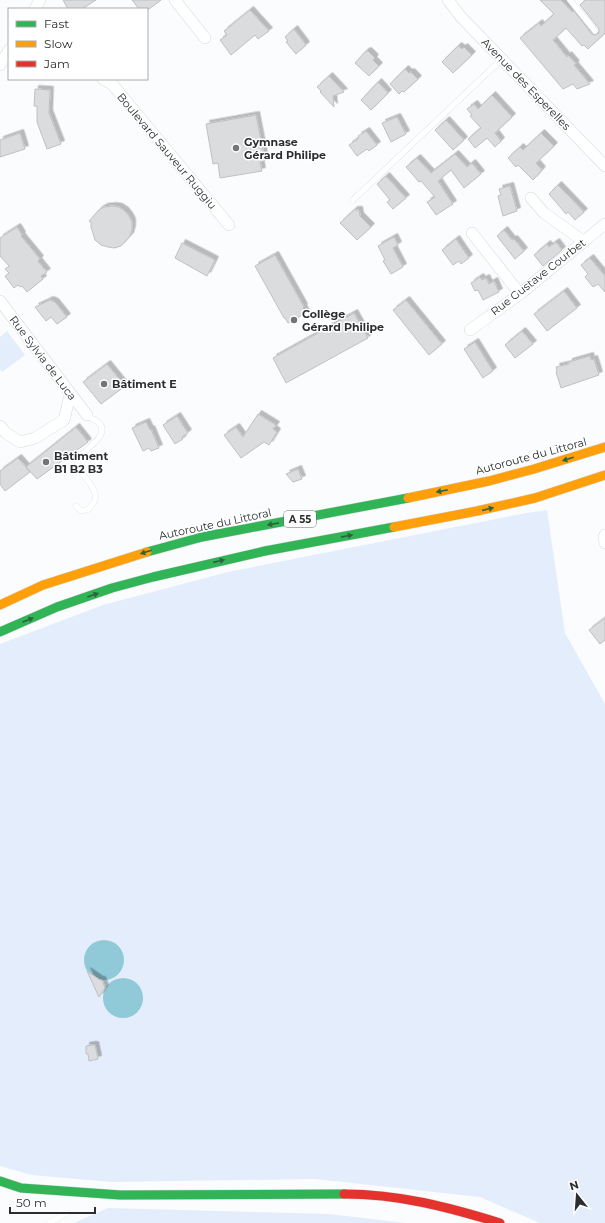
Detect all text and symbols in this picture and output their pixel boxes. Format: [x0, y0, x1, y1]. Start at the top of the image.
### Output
legend [8, 8, 148, 80]
text: Fast [44, 16, 69, 31]
street label: Avenue des Esperelles [478, 35, 574, 133]
text: Slow [44, 36, 73, 51]
text: Jam [43, 56, 70, 71]
street label: Boulevard Sauveur Ruggiu [114, 90, 220, 212]
place label: Gymnase Gérard Philipe [244, 135, 326, 162]
marker: Gymnase Gérard Philipe [231, 143, 241, 153]
street label: Rue Gustave Courbet [488, 235, 589, 318]
place label: Collège Gérard Philipe [302, 307, 384, 334]
street label: Rue Sylvia de Luca [7, 313, 79, 403]
marker: Collège Gérard Philipe [289, 315, 299, 325]
place label: Bâtiment E [112, 377, 177, 391]
marker: Bâtiment E [99, 379, 109, 389]
street label: Autoroute du Littoral [474, 434, 588, 478]
place label: Bâtiment B1 B2 B3 [54, 449, 108, 476]
one-way arrow [561, 456, 573, 462]
marker: Bâtiment B1 B2 B3 [41, 457, 51, 467]
one-way arrow [436, 488, 448, 494]
street label: Autoroute du Littoral [157, 505, 273, 543]
one-way arrow [482, 505, 494, 511]
road number: A 55 [284, 511, 316, 527]
one-way arrow [267, 521, 279, 527]
one-way arrow [340, 533, 353, 539]
one-way arrow [140, 549, 152, 555]
one-way arrow [213, 558, 225, 564]
one-way arrow [88, 591, 100, 597]
one-way arrow [23, 616, 35, 622]
north arrow [557, 1175, 597, 1215]
text: N [568, 1177, 580, 1193]
scale bar [10, 1189, 95, 1215]
text: 50 m [16, 1195, 47, 1210]

